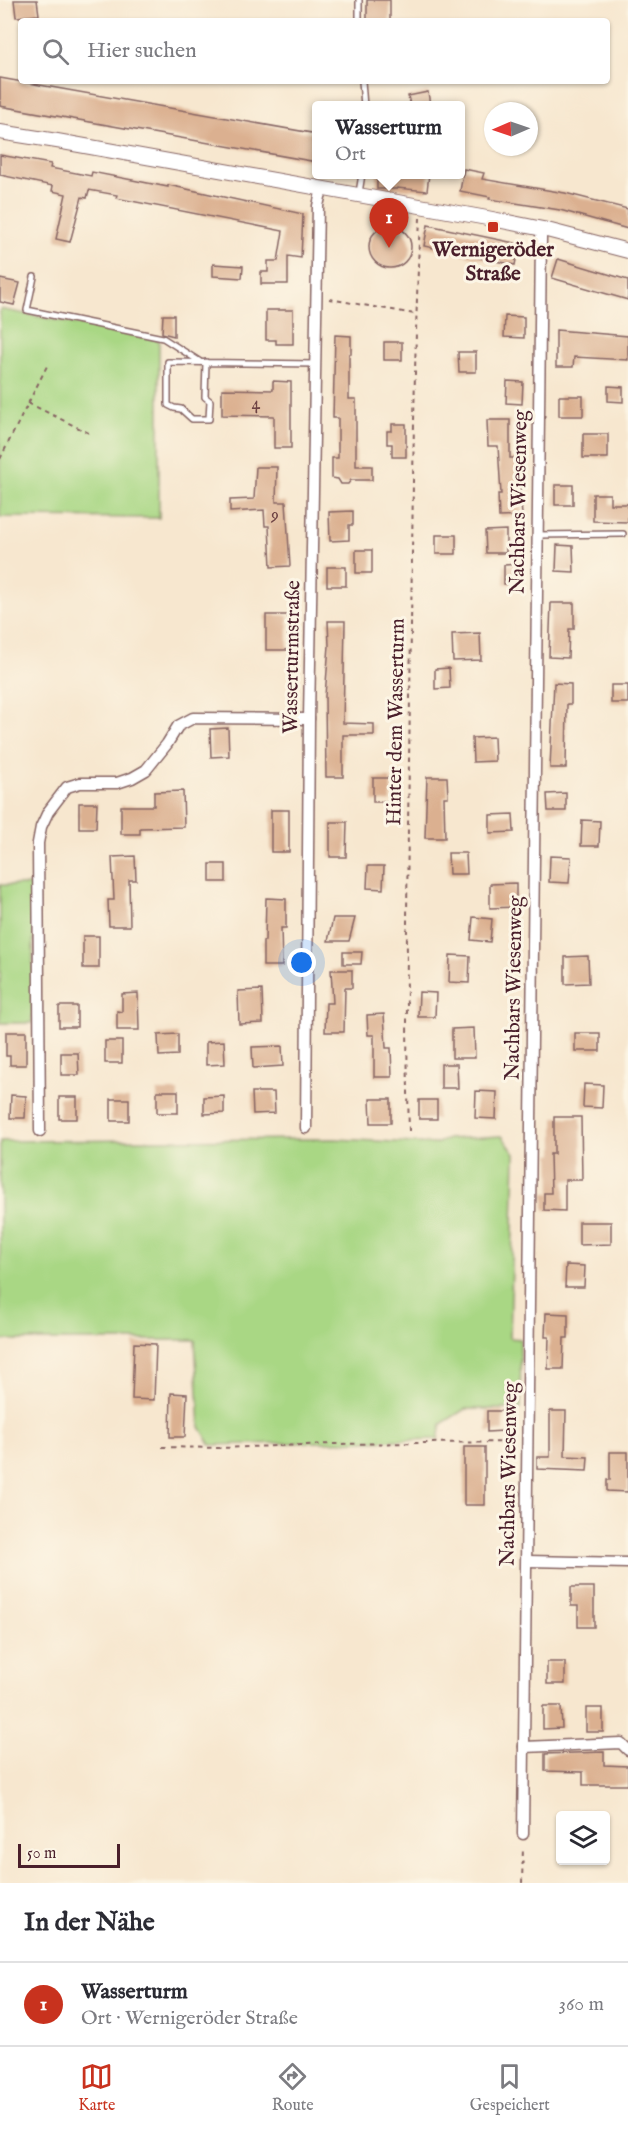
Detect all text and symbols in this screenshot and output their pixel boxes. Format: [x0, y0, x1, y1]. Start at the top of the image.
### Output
search box [18, 18, 610, 84]
icon: search [39, 35, 72, 68]
text: Hier suchen [87, 37, 197, 65]
popup [312, 101, 465, 179]
north arrow [484, 102, 538, 156]
text: Wasserturm [335, 114, 442, 142]
text: Ort [335, 142, 366, 167]
pin: 1 [370, 198, 408, 248]
marker: Wernigeröder Straße [486, 220, 500, 234]
place label: Wernigeröder Straße [431, 237, 554, 288]
house number: 4 [252, 393, 261, 416]
street label: Nachbars Wiesenweg [504, 409, 535, 595]
house number: 9 [270, 504, 279, 527]
street label: Wasserturmstraße [278, 580, 307, 734]
street label: Hinter dem Wasserturm [381, 618, 412, 826]
street label: Nachbars Wiesenweg [499, 895, 530, 1081]
your location [287, 948, 316, 977]
street label: Nachbars Wiesenweg [494, 1381, 525, 1567]
map controls [556, 1811, 610, 1865]
button: layers [556, 1811, 610, 1865]
scale bar [18, 1841, 120, 1868]
text: 50 m [27, 1844, 56, 1864]
text: In der Nähe [24, 1906, 155, 1939]
text: Wasserturm [81, 1978, 188, 2006]
text: 1 [40, 1992, 47, 2017]
text: 360 m [558, 1992, 604, 2017]
text: Ort · Wernigeröder Straße [81, 2006, 298, 2031]
tab: Karte [78, 2060, 115, 2116]
tab: Route [272, 2060, 314, 2116]
tab: Gespeichert [470, 2060, 550, 2116]

